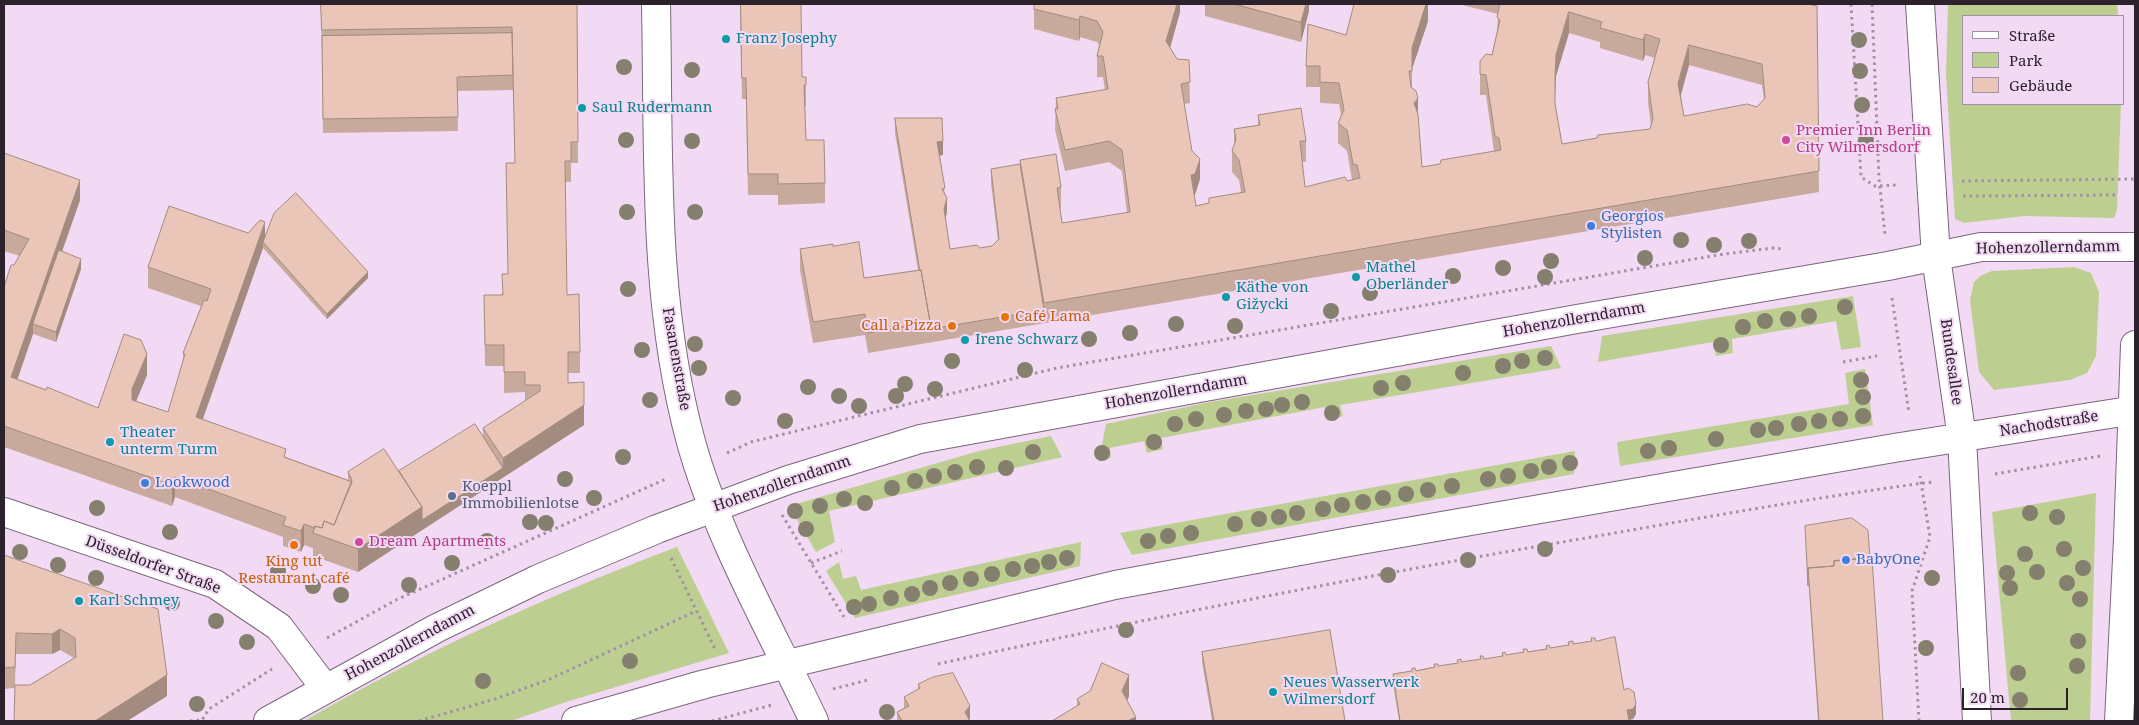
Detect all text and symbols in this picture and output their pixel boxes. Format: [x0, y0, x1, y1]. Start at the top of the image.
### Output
legend [1962, 15, 2124, 105]
text: Straße [2009, 25, 2055, 45]
place label: Franz Josephy [736, 30, 837, 48]
marker: Franz Josephy [720, 33, 732, 45]
text: Park [2009, 50, 2042, 70]
text: Gebäude [2009, 75, 2072, 95]
place label: Saul Rudermann [592, 99, 712, 117]
marker: Saul Rudermann [576, 102, 588, 114]
place label: Premier Inn Berlin City Wilmersdorf [1796, 122, 1931, 157]
marker: Premier Inn Berlin City Wilmersdorf [1780, 134, 1792, 146]
place label: Georgios Stylisten [1601, 208, 1664, 243]
marker: Georgios Stylisten [1585, 220, 1597, 232]
street label: Hohenzollerndamm [1976, 238, 2120, 258]
place label: Mathel Oberländer [1366, 259, 1448, 294]
marker: Mathel Oberländer [1350, 271, 1362, 283]
place label: Käthe von Gižycki [1236, 279, 1309, 314]
marker: Käthe von Gižycki [1220, 291, 1232, 303]
street label: Hohenzollerndamm [1501, 299, 1647, 341]
street label: Fasanenstraße [658, 306, 694, 412]
place label: Café Lama [1015, 308, 1091, 326]
marker: Café Lama [999, 311, 1011, 323]
place label: Call a Pizza [861, 317, 942, 335]
street label: Bundesallee [1936, 318, 1966, 406]
marker: Call a Pizza [946, 320, 958, 332]
place label: Irene Schwarz [975, 331, 1078, 349]
marker: Irene Schwarz [959, 334, 971, 346]
street label: Hohenzollerndamm [1103, 371, 1249, 413]
street label: Nachodstraße [1998, 407, 2100, 441]
place label: Theater unterm Turm [120, 424, 218, 459]
marker: Theater unterm Turm [104, 436, 116, 448]
street label: Hohenzollerndamm [711, 452, 853, 516]
place label: Lookwood [155, 474, 230, 492]
marker: Lookwood [139, 477, 151, 489]
place label: Koeppl Immobilienlotse [462, 478, 579, 513]
marker: Koeppl Immobilienlotse [446, 490, 458, 502]
street label: Düsseldorfer Straße [83, 532, 223, 598]
place label: Dream Apartments [369, 533, 506, 551]
marker: Dream Apartments [353, 536, 365, 548]
marker: King tut Restaurant café [288, 539, 300, 551]
place label: BabyOne [1856, 551, 1920, 569]
place label: King tut Restaurant café [238, 553, 350, 588]
marker: BabyOne [1840, 554, 1852, 566]
place label: Karl Schmey [89, 592, 179, 610]
marker: Karl Schmey [73, 595, 85, 607]
street label: Hohenzollerndamm [342, 601, 478, 685]
place label: Neues Wasserwerk Wilmersdorf [1283, 674, 1419, 709]
scale bar [1964, 678, 2070, 710]
marker: Neues Wasserwerk Wilmersdorf [1267, 686, 1279, 698]
text: 20 m [1970, 687, 2005, 707]

